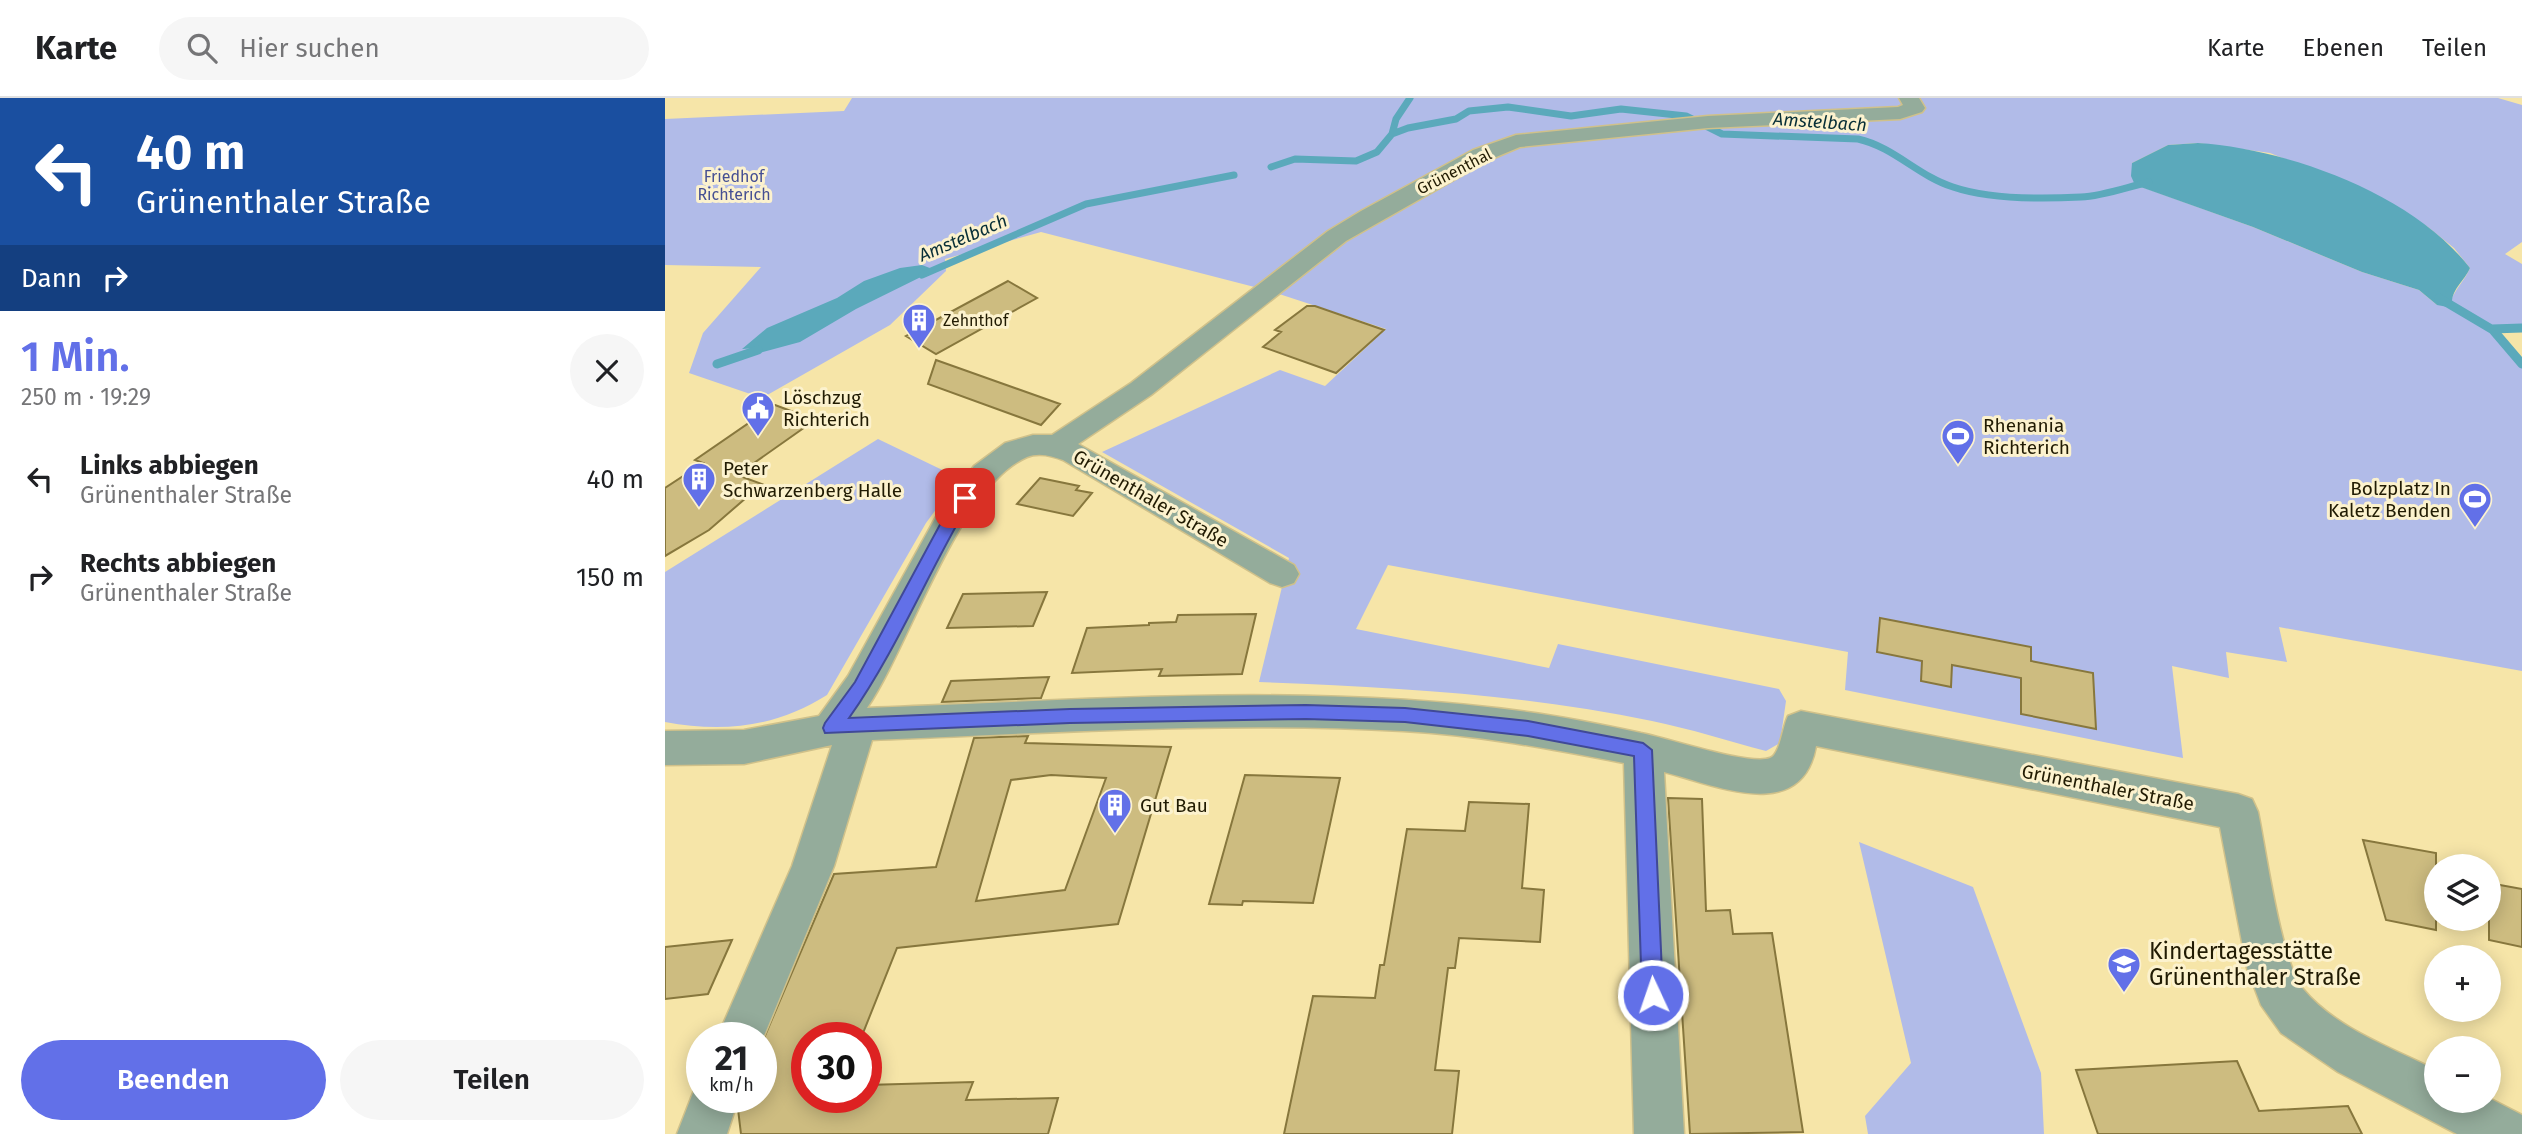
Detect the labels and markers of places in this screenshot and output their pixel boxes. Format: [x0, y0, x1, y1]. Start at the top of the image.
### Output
building icon: Zehnthof [900, 301, 938, 350]
place label: Zehnthof [943, 311, 1010, 330]
place label: Löschzug Richterich [783, 386, 870, 431]
public building icon: Löschzug Richterich [739, 389, 777, 438]
place label: Rhenania Richterich [1983, 414, 2070, 459]
sports icon: Rhenania Richterich [1939, 417, 1977, 466]
place label: Peter Schwarzenberg Halle [723, 457, 902, 502]
building icon: Peter Schwarzenberg Halle [680, 460, 718, 509]
pin [935, 468, 995, 528]
place label: Bolzplatz In Kaletz Benden [2328, 477, 2451, 522]
sports icon: Bolzplatz In Kaletz Benden [2456, 480, 2494, 529]
building icon: Gut Bau [1096, 786, 1134, 835]
place label: Gut Bau [1140, 794, 1208, 817]
place label: Kindertagesstätte Grünenthaler Straße [2149, 937, 2361, 991]
school or university icon: Kindertagesstätte Grünenthaler Straße [2105, 945, 2143, 994]

